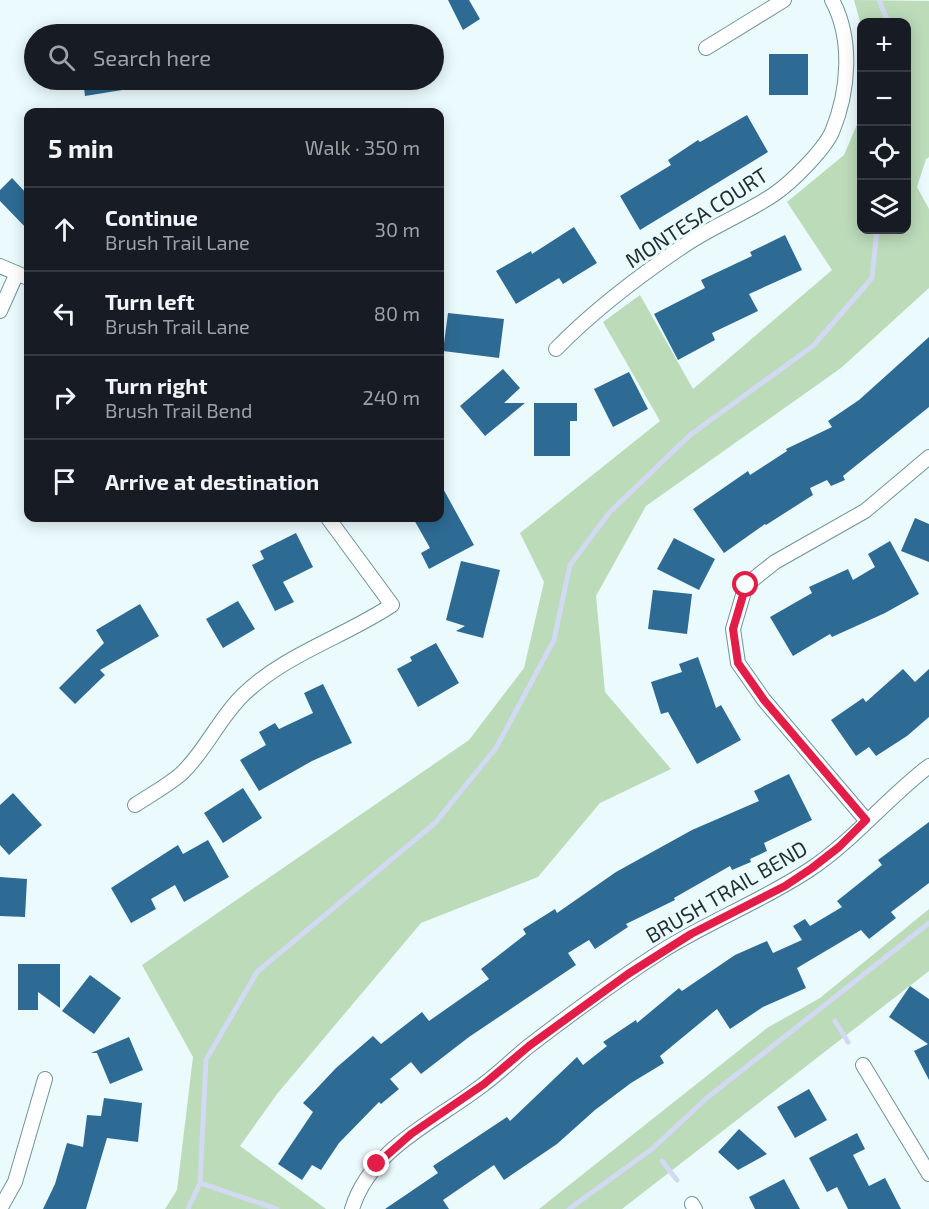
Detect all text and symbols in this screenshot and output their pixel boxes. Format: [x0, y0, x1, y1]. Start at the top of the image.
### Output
map controls [857, 18, 911, 234]
button: + [857, 18, 911, 72]
search box [24, 24, 444, 90]
icon: search [45, 41, 78, 74]
text: Search here [93, 44, 211, 70]
button: − [857, 72, 911, 126]
button: locate [857, 126, 911, 180]
text: 5 min [48, 132, 114, 163]
text: Walk · 350 m [305, 135, 420, 159]
street label: MONTESA COURT [620, 162, 772, 272]
button: layers [857, 180, 911, 234]
text: Continue [105, 204, 198, 230]
icon: ahead [48, 213, 81, 246]
text: 30 m [375, 217, 420, 241]
text: Brush Trail Lane [105, 230, 250, 254]
text: Turn left [105, 288, 194, 314]
icon: left [48, 297, 81, 330]
text: 80 m [374, 301, 420, 325]
text: Brush Trail Lane [105, 314, 250, 338]
text: Turn right [105, 372, 207, 398]
icon: right [48, 381, 81, 414]
text: 240 m [362, 385, 420, 409]
text: Brush Trail Bend [105, 398, 252, 422]
icon: arrive [48, 465, 81, 498]
text: Arrive at destination [105, 468, 319, 494]
route start [732, 571, 758, 597]
street label: BRUSH TRAIL BEND [641, 835, 811, 947]
route end [363, 1150, 389, 1176]

